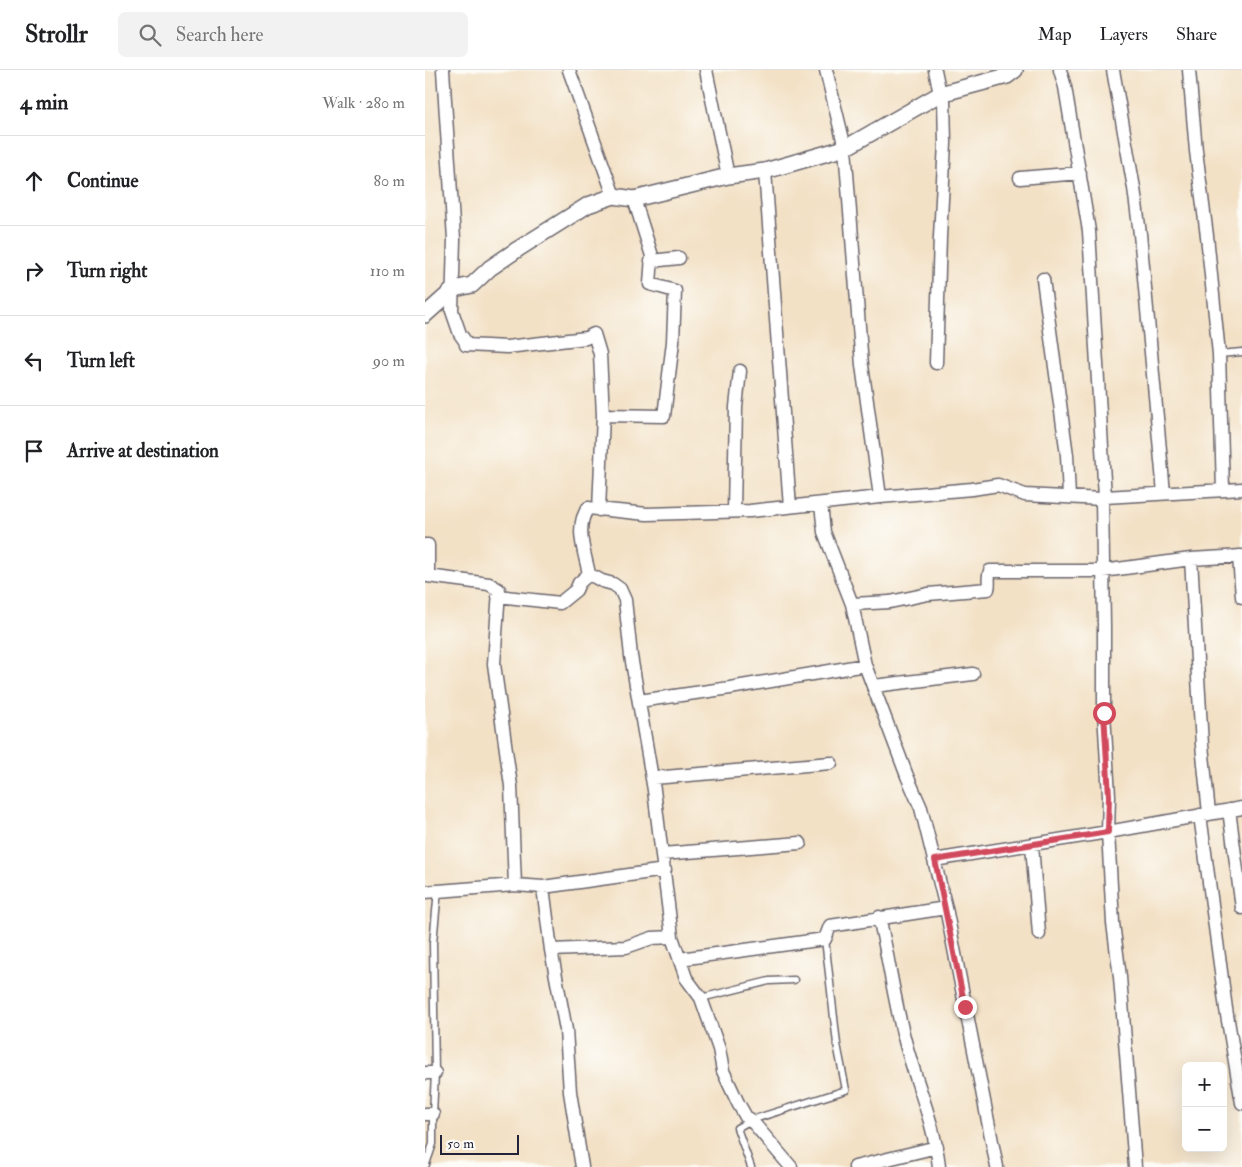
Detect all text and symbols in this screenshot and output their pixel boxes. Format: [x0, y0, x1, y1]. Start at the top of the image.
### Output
search box [118, 12, 468, 57]
text: Strollr [25, 19, 88, 50]
icon: search [136, 21, 164, 49]
text: Search here [176, 23, 264, 47]
text: Map [1038, 23, 1072, 46]
text: Layers [1100, 23, 1148, 46]
text: Share [1176, 23, 1217, 46]
text: 4 min [20, 89, 68, 116]
text: Walk · 280 m [322, 93, 405, 113]
icon: ahead [20, 167, 48, 195]
text: Continue [67, 169, 138, 193]
text: 80 m [374, 171, 405, 191]
icon: right [20, 257, 48, 285]
text: Turn right [67, 259, 147, 283]
text: 110 m [370, 261, 405, 281]
icon: left [20, 347, 48, 375]
text: Turn left [67, 349, 135, 373]
text: 90 m [373, 351, 405, 371]
icon: arrive [20, 437, 48, 465]
text: Arrive at destination [67, 439, 219, 463]
route start [1093, 702, 1116, 725]
route end [954, 996, 977, 1019]
map controls [1182, 1062, 1227, 1152]
button: + [1182, 1062, 1227, 1107]
button: − [1182, 1107, 1227, 1152]
scale bar [440, 1132, 519, 1155]
text: 50 m [447, 1135, 474, 1152]

